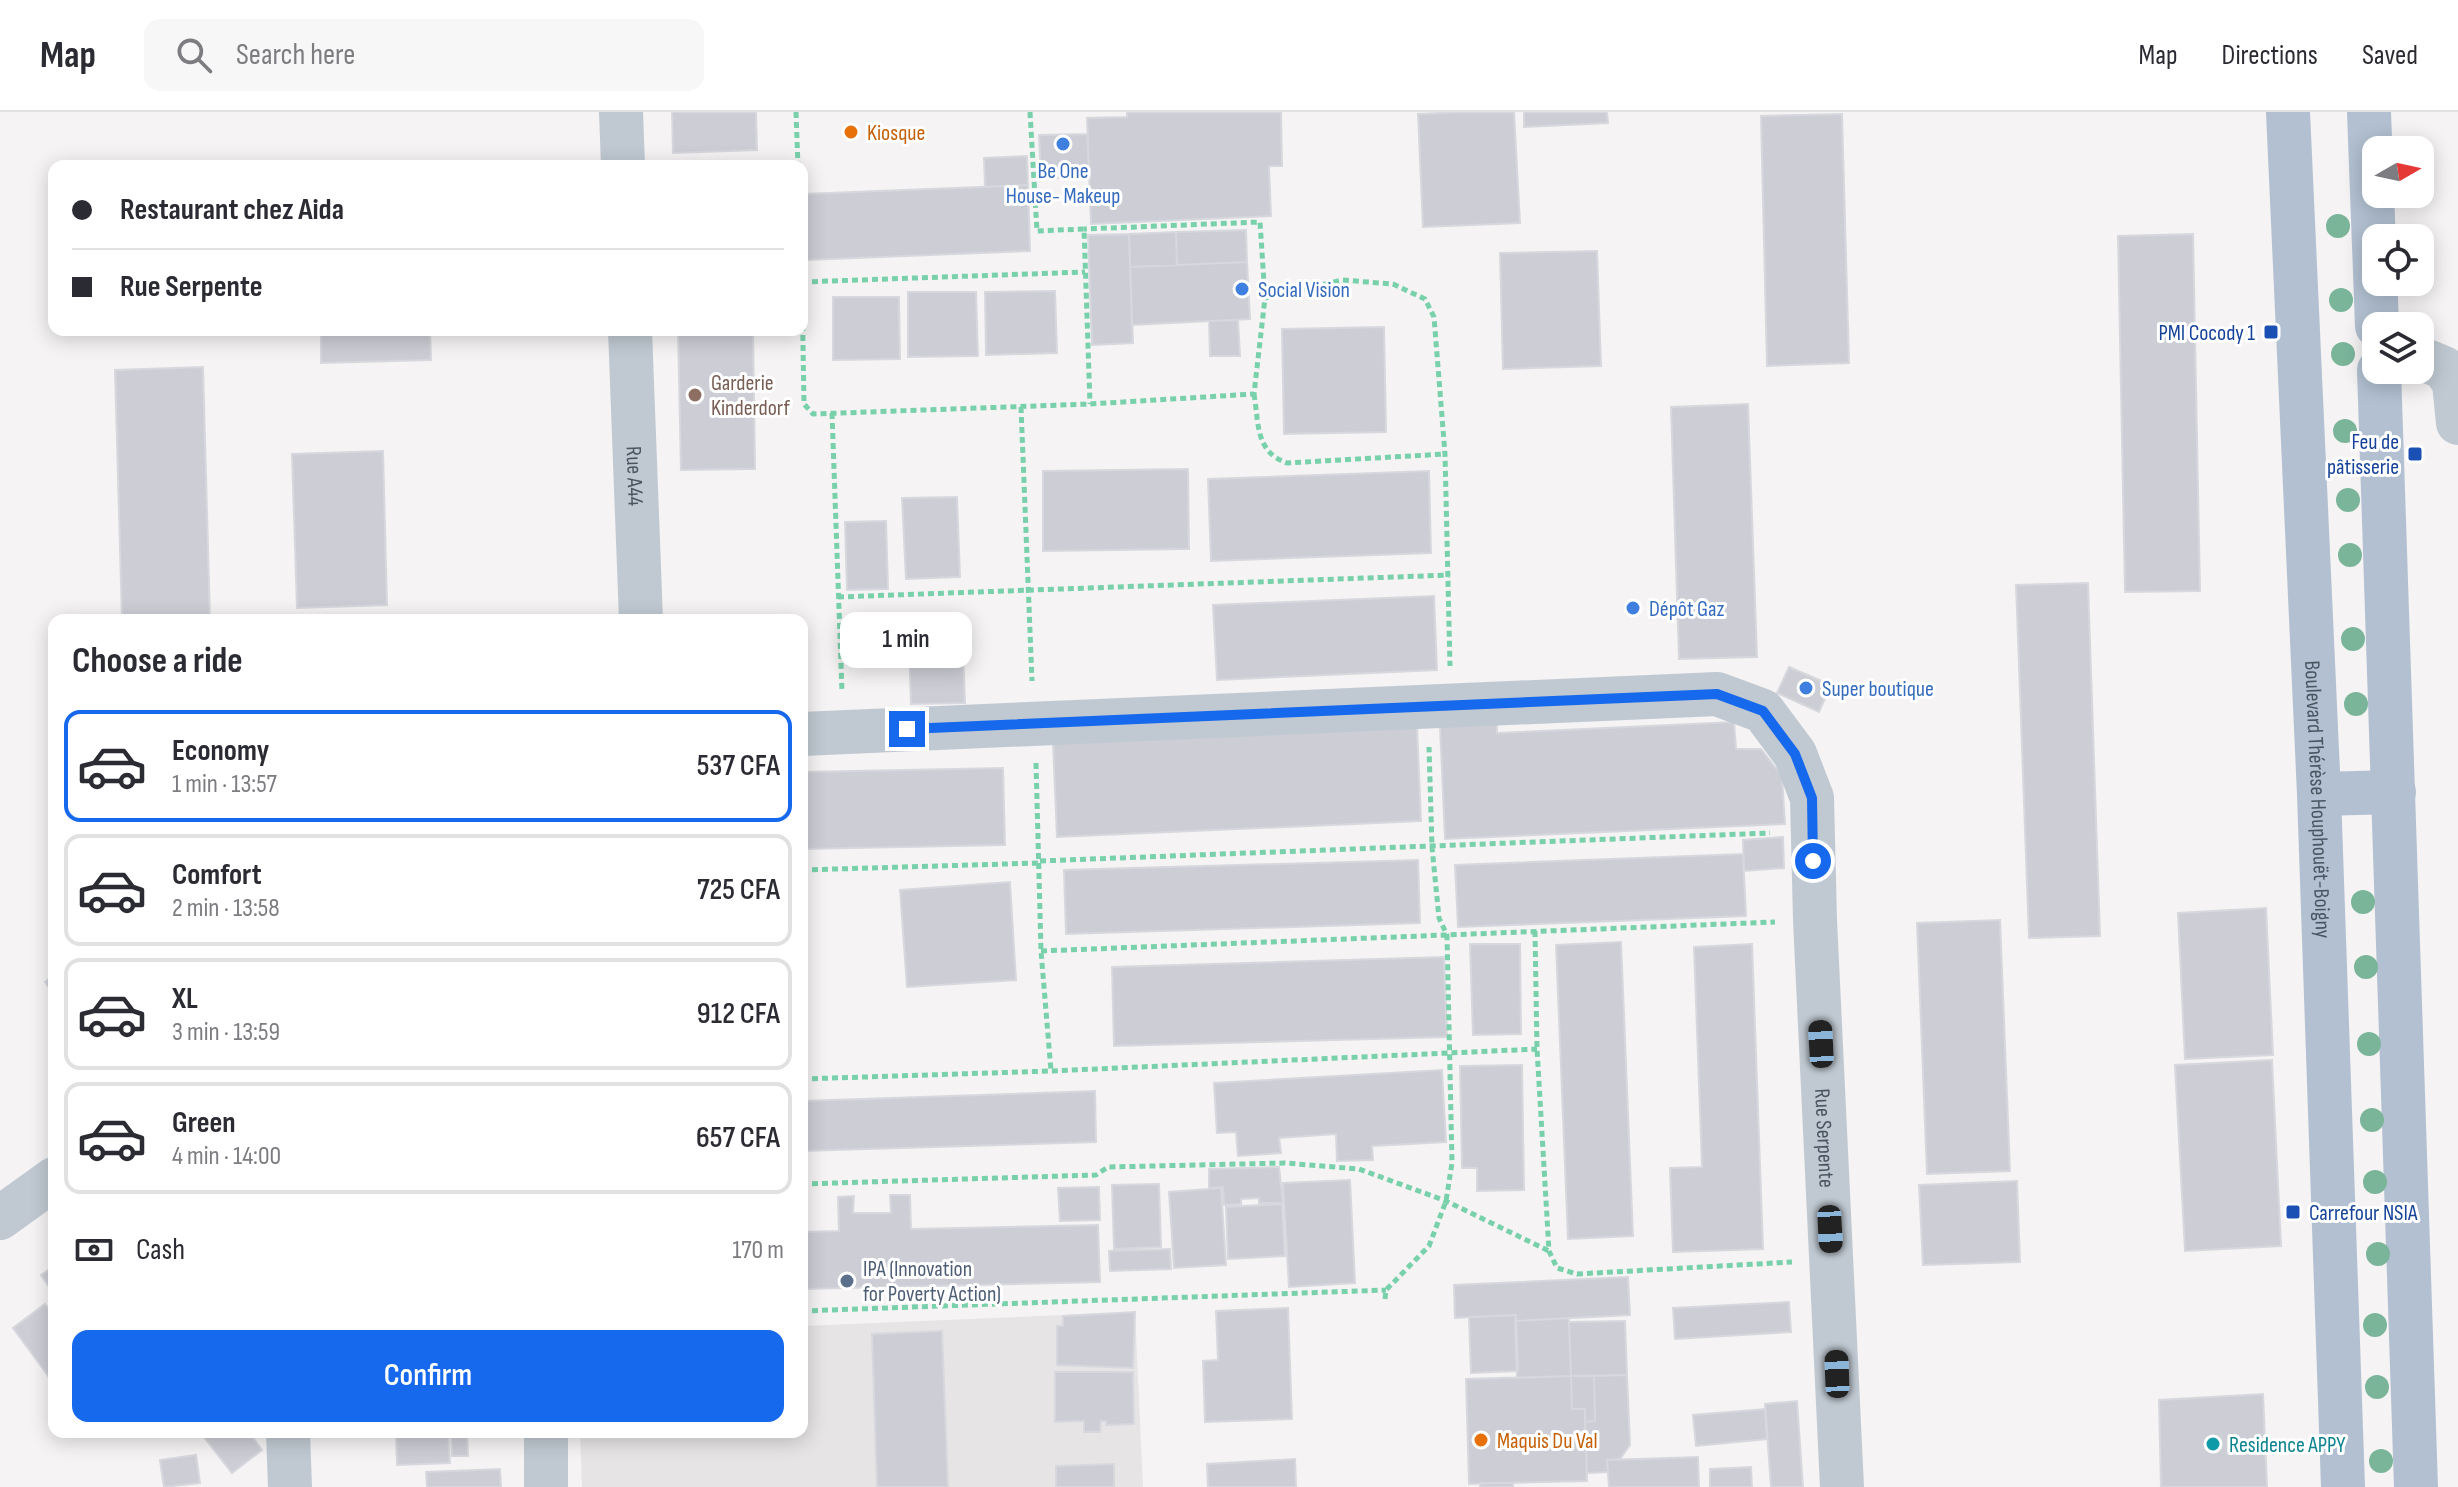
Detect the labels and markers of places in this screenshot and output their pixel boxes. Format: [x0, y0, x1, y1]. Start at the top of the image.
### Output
place label: Kiosque [867, 120, 925, 147]
marker: Kiosque [842, 123, 860, 141]
marker: Be One House- Makeup [1054, 135, 1072, 153]
place label: Be One House- Makeup [1006, 158, 1120, 210]
place label: Social Vision [1258, 277, 1350, 304]
marker: Social Vision [1233, 280, 1251, 298]
place label: PMI Cocody 1 [2158, 320, 2255, 347]
marker: PMI Cocody 1 [2262, 323, 2280, 341]
place label: Garderie Kinderdorf [711, 370, 790, 422]
marker: Garderie Kinderdorf [686, 386, 704, 404]
place label: Feu de pâtisserie [2327, 429, 2399, 481]
marker: Feu de pâtisserie [2406, 445, 2424, 463]
place label: Dépôt Gaz [1649, 596, 1724, 623]
marker: Dépôt Gaz [1624, 599, 1642, 617]
place label: Super boutique [1822, 676, 1934, 703]
marker: Super boutique [1797, 679, 1815, 697]
place label: Carrefour NSIA [2309, 1200, 2418, 1227]
marker: Carrefour NSIA [2284, 1203, 2302, 1221]
place label: IPA (Innovation for Poverty Action) [863, 1256, 1001, 1308]
marker: IPA (Innovation for Poverty Action) [838, 1272, 856, 1290]
place label: Maquis Du Val [1497, 1428, 1598, 1455]
marker: Maquis Du Val [1472, 1431, 1490, 1449]
place label: Residence APPY [2229, 1432, 2345, 1459]
marker: Residence APPY [2204, 1435, 2222, 1453]

